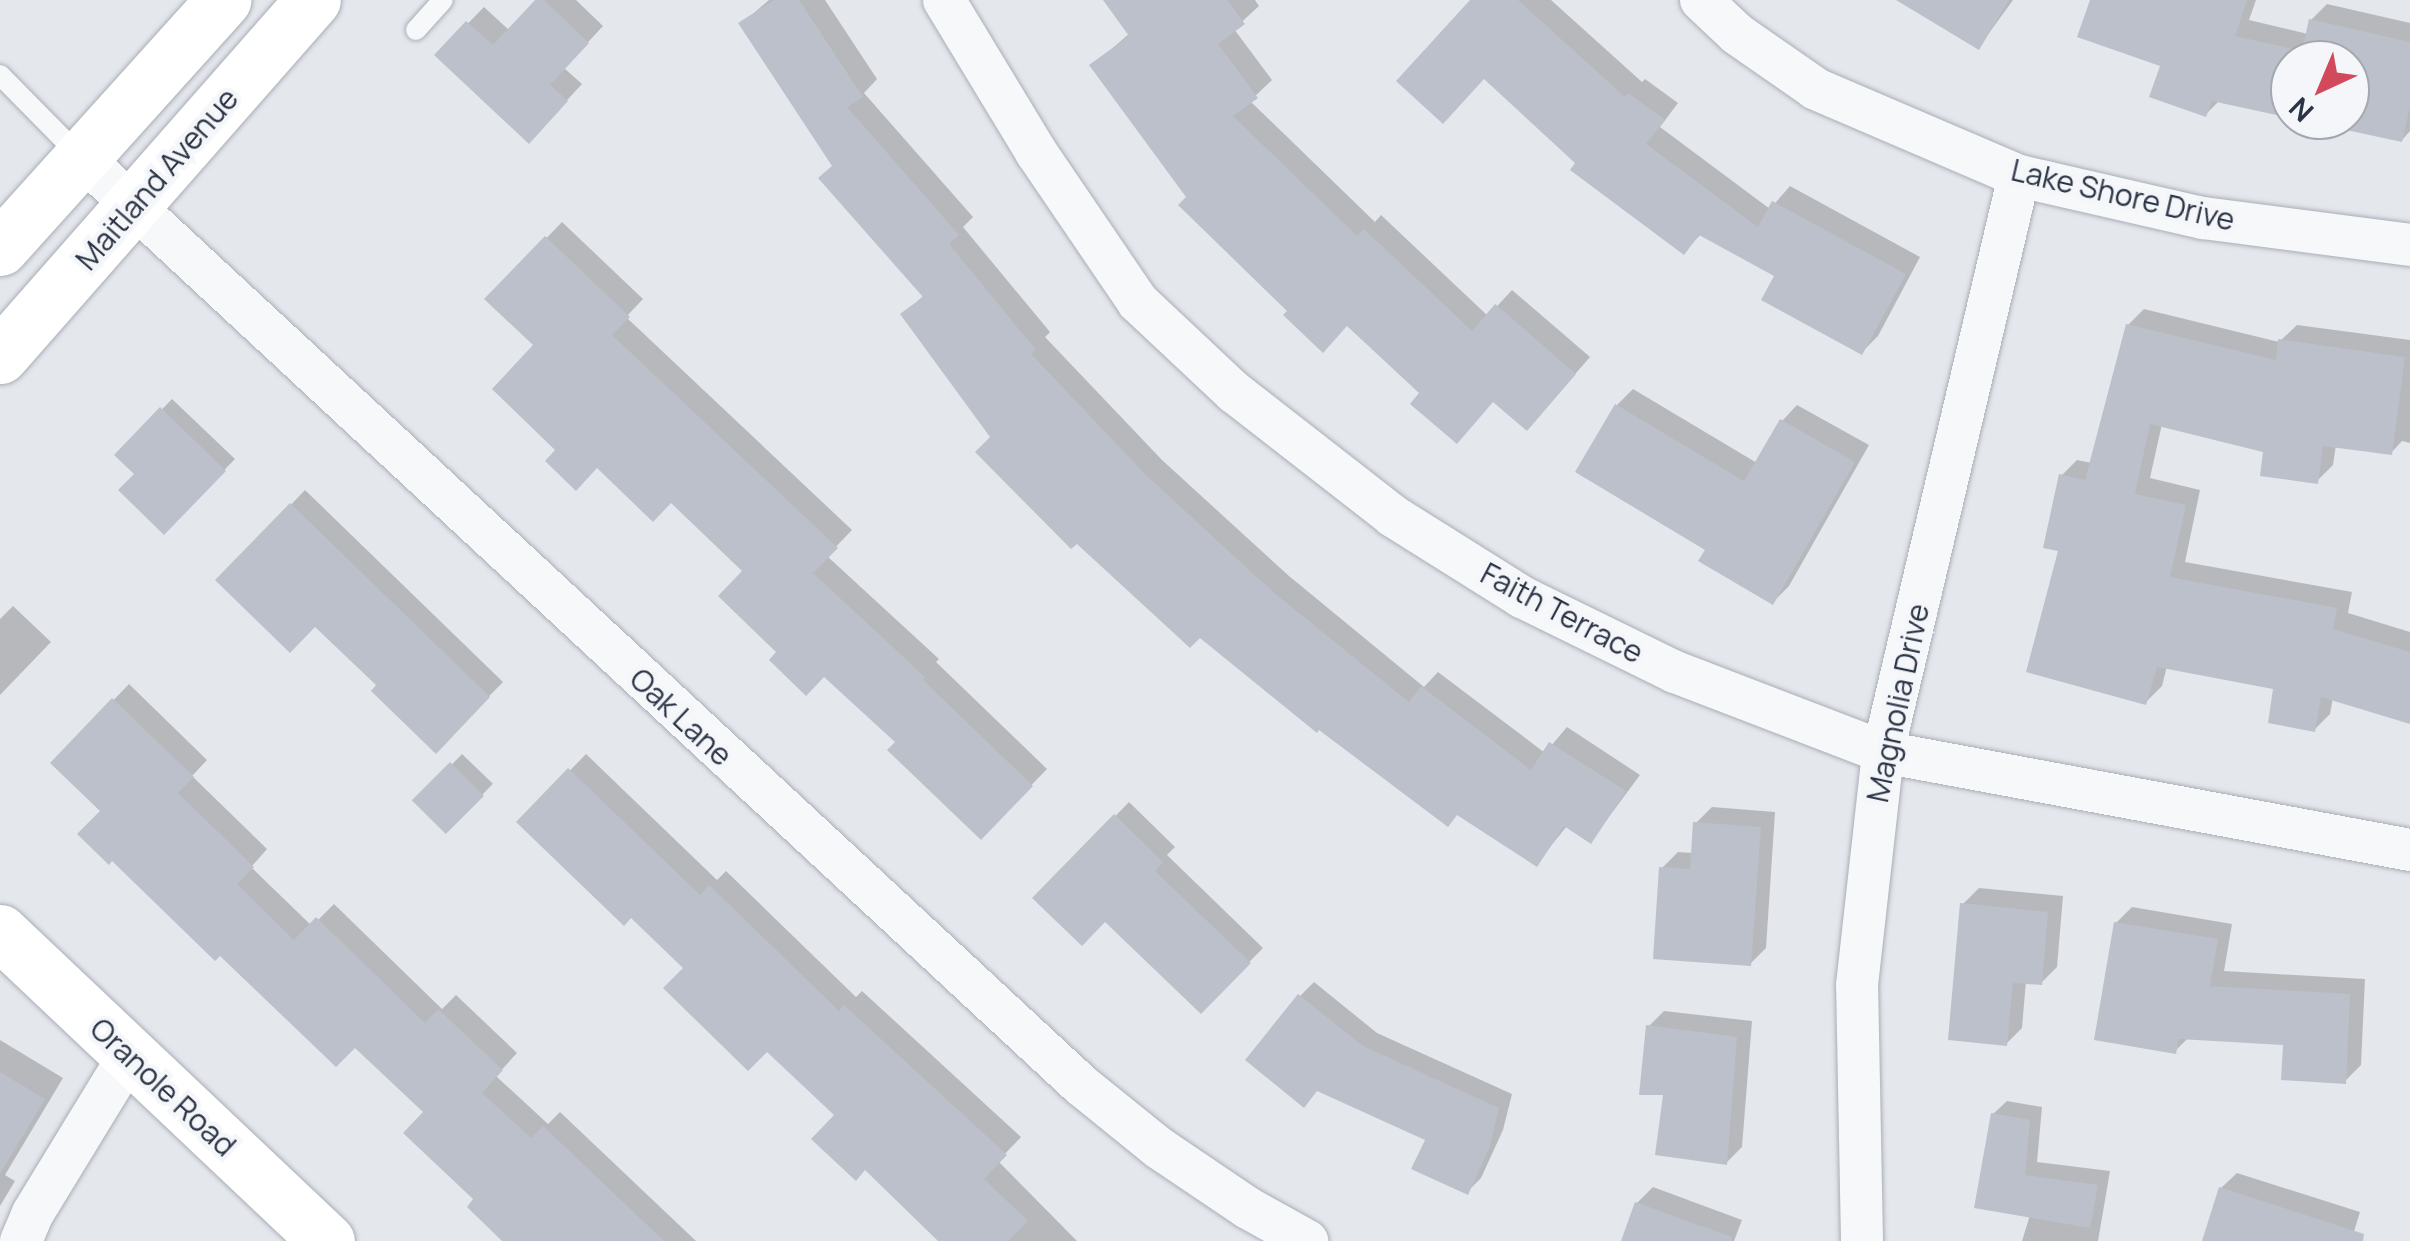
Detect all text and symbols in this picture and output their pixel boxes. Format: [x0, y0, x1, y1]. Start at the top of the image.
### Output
north arrow [2270, 40, 2370, 140]
street label: Maitland Avenue [68, 81, 246, 277]
text: N [2280, 89, 2321, 131]
street label: Lake Shore Drive [2008, 152, 2238, 238]
street label: Faith Terrace [1475, 555, 1649, 671]
street label: Magnolia Drive [1859, 601, 1937, 805]
street label: Oak Lane [622, 661, 740, 773]
street label: Oranole Road [83, 1011, 243, 1163]

